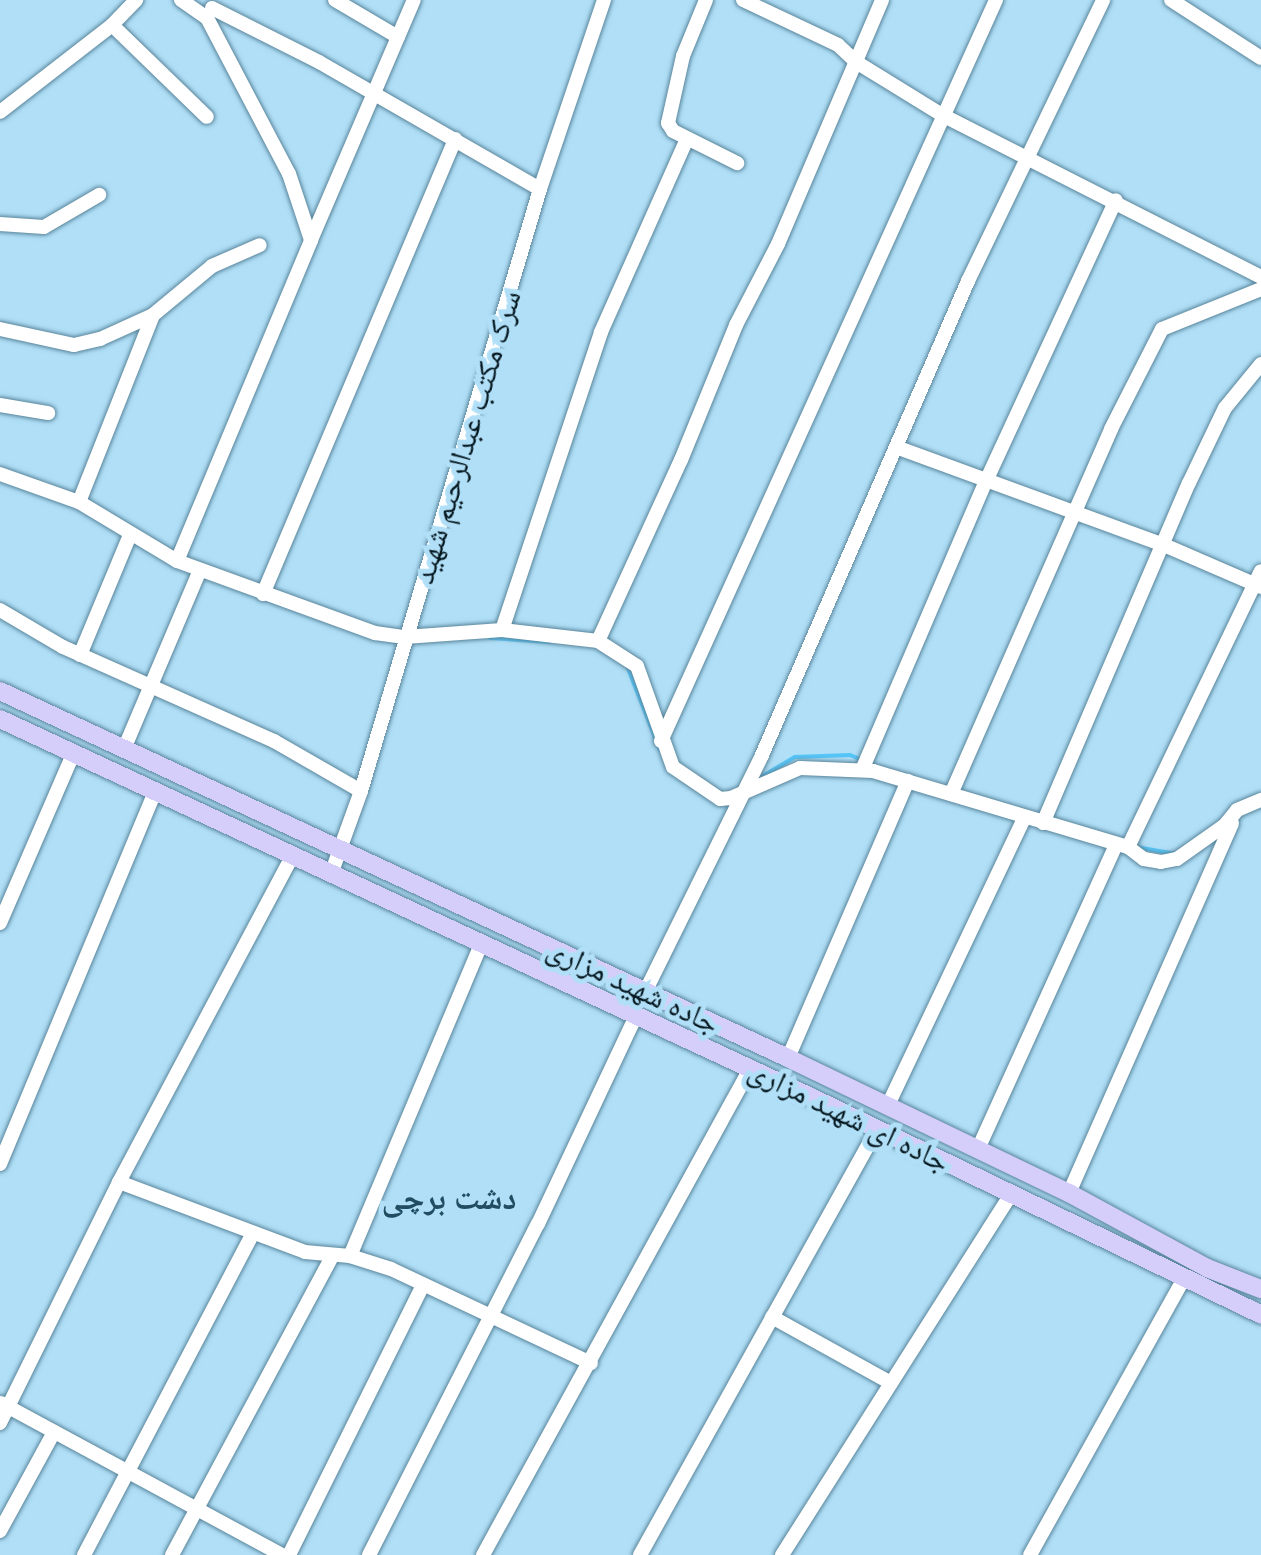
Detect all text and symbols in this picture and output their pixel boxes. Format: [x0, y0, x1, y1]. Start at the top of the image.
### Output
street label: سرک مکتب عبدالرحیم شهید [405, 286, 529, 588]
street label: جاده شهید مزاری [541, 930, 725, 1042]
street label: جاده ای شهید مزاری [743, 1052, 955, 1180]
district label: دشت برچی [382, 1179, 516, 1217]

